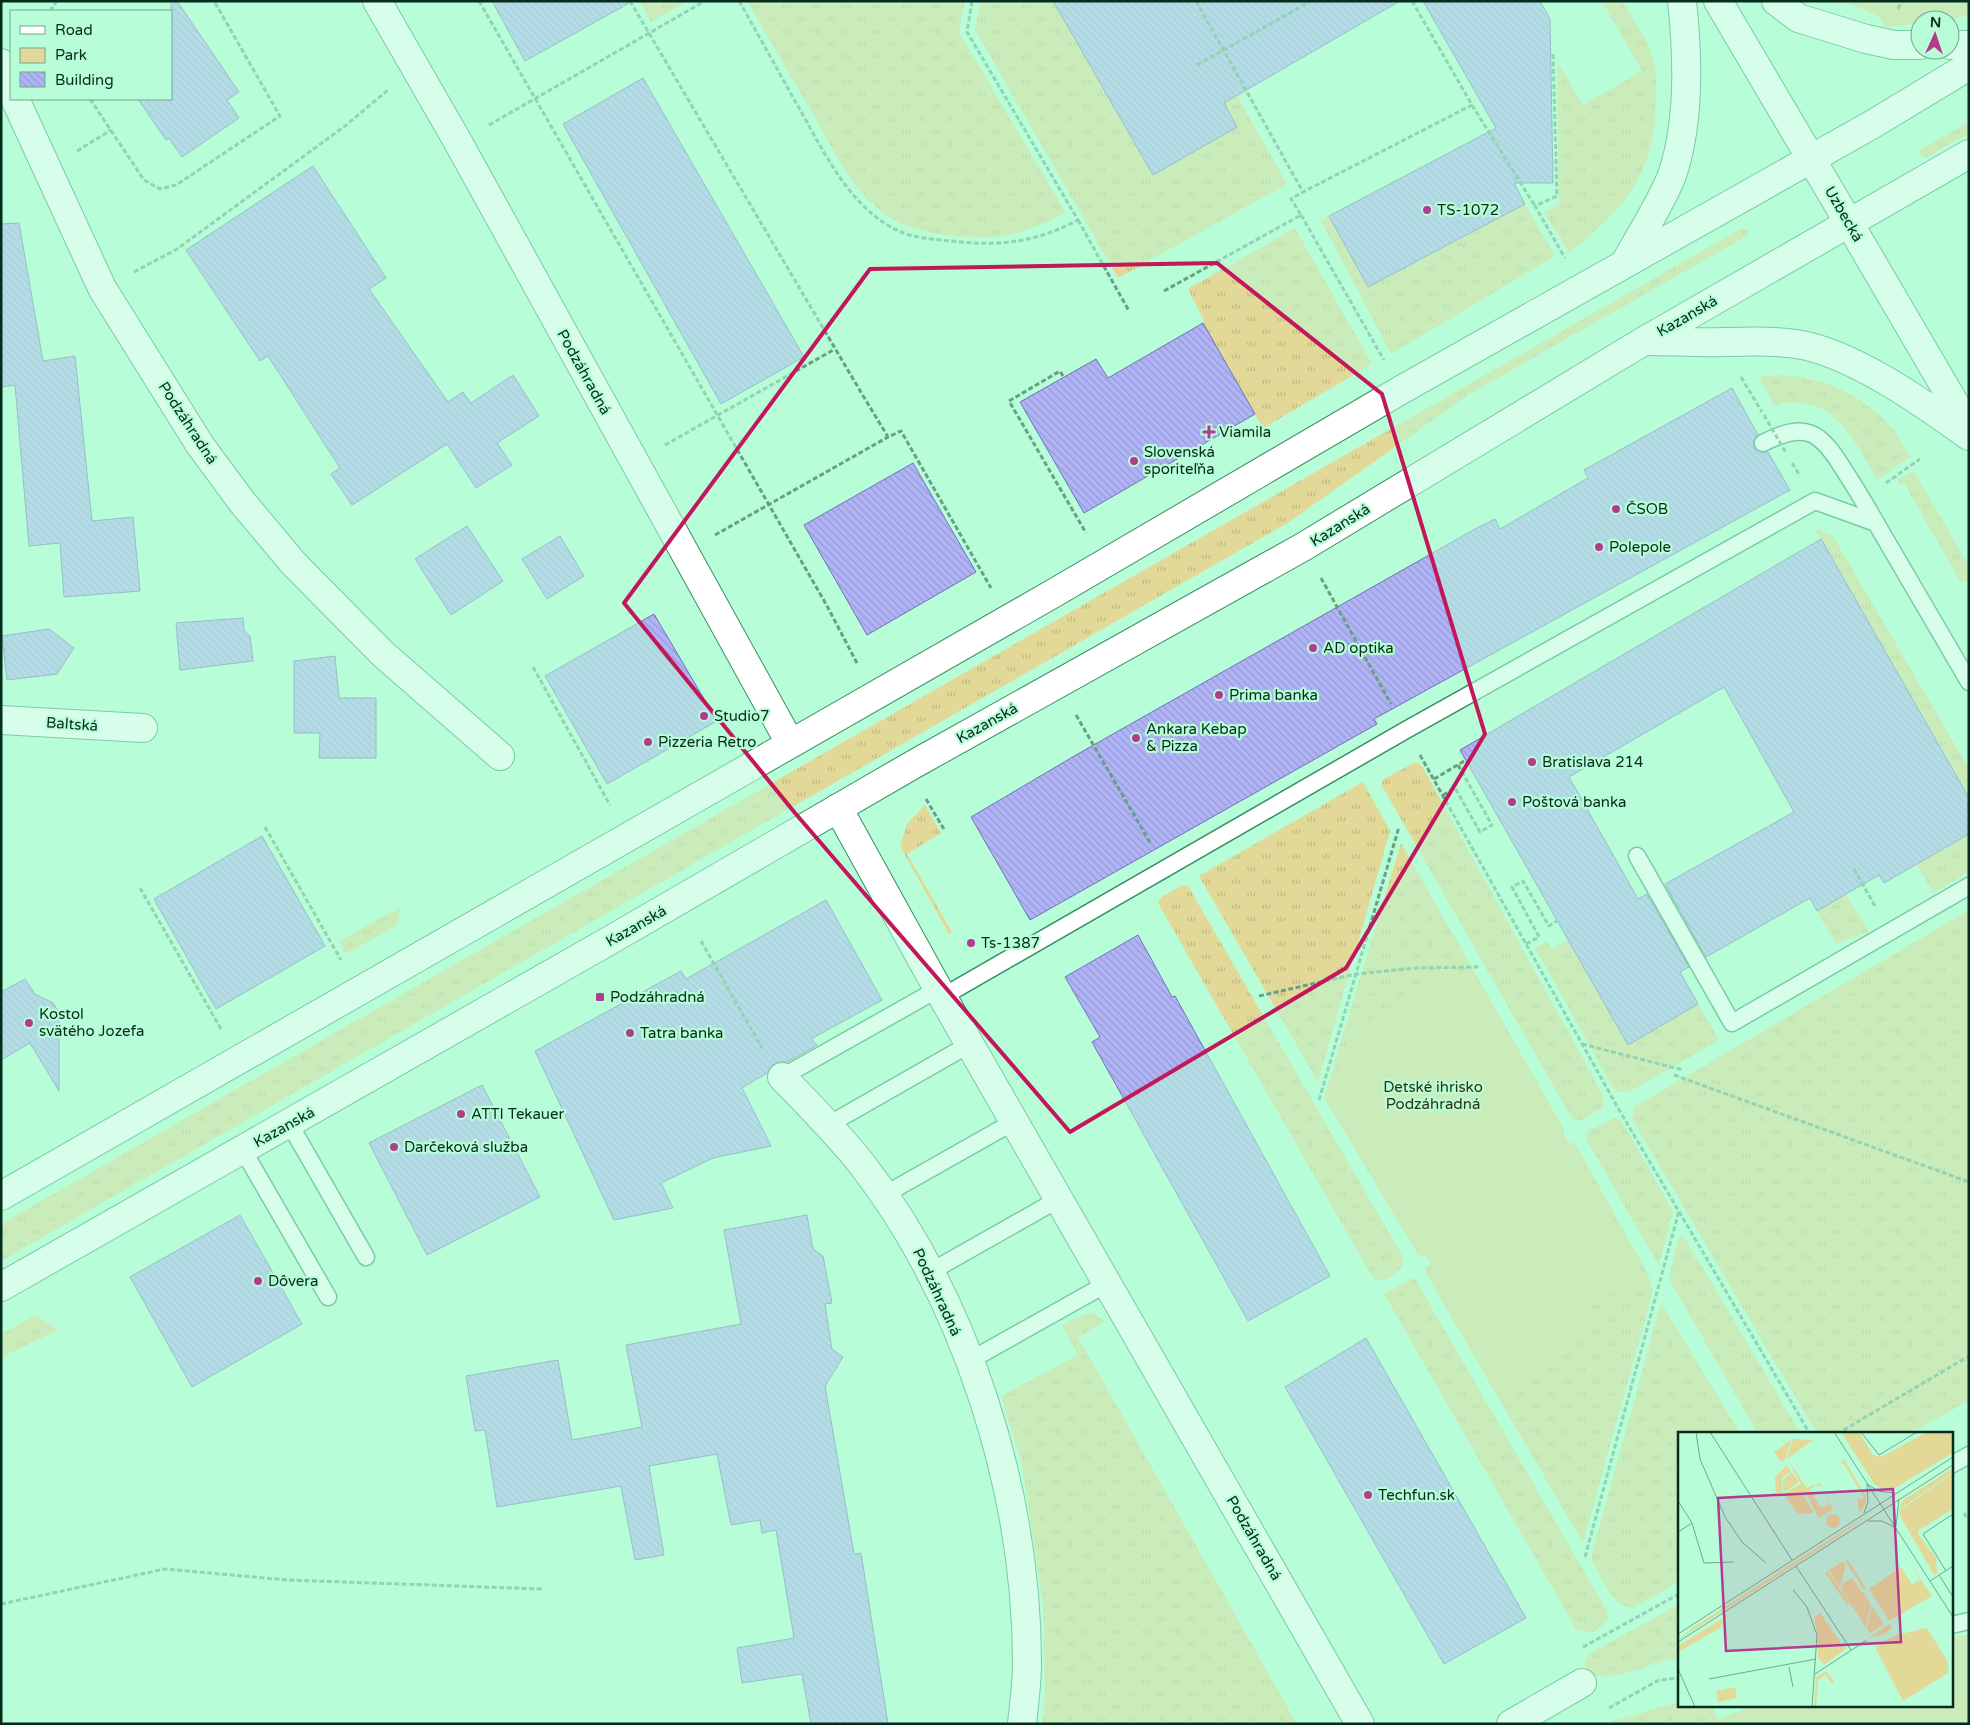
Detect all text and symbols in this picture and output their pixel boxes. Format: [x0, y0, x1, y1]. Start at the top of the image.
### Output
legend [10, 10, 172, 100]
north arrow [1910, 10, 1960, 60]
text: N [1930, 14, 1942, 31]
text: Road [55, 21, 93, 39]
text: Park [55, 46, 87, 64]
text: Building [55, 71, 114, 89]
street label: Uzbecká [1821, 183, 1867, 245]
place label: TS-1072 [1437, 201, 1499, 219]
marker: TS-1072 [1421, 204, 1433, 216]
street label: Kazanská [1653, 291, 1721, 341]
street label: Podzáhradná [553, 326, 615, 418]
street label: Podzáhradná [155, 378, 221, 468]
place label: Viamila [1219, 423, 1271, 441]
marker: Viamila [1203, 426, 1215, 438]
place label: Slovenská sporiteľňa [1144, 443, 1215, 478]
marker: Slovenská sporiteľňa [1128, 455, 1140, 467]
street label: Kazanská [1307, 500, 1373, 550]
place label: ČSOB [1626, 500, 1668, 518]
marker: ČSOB [1610, 503, 1622, 515]
place label: Polepole [1609, 538, 1671, 556]
marker: Polepole [1593, 541, 1605, 553]
place label: AD optika [1323, 639, 1394, 657]
marker: AD optika [1307, 642, 1319, 654]
place label: Prima banka [1229, 686, 1318, 704]
marker: Prima banka [1213, 689, 1225, 701]
street label: Kazanská [953, 699, 1021, 747]
place label: Studio7 [714, 707, 770, 725]
marker: Studio7 [698, 710, 710, 722]
street label: Baltská [45, 713, 99, 735]
place label: Ankara Kebap & Pizza [1146, 720, 1247, 755]
marker: Ankara Kebap & Pizza [1130, 732, 1142, 744]
place label: Pizzeria Retro [658, 733, 756, 751]
marker: Pizzeria Retro [642, 736, 654, 748]
place label: Bratislava 214 [1542, 753, 1643, 771]
marker: Bratislava 214 [1526, 756, 1538, 768]
place label: Poštová banka [1522, 793, 1626, 811]
marker: Poštová banka [1506, 796, 1518, 808]
street label: Kazanská [602, 901, 670, 951]
place label: Ts-1387 [981, 934, 1040, 952]
marker: Ts-1387 [965, 937, 977, 949]
place label: Podzáhradná [610, 988, 705, 1006]
marker: Podzáhradná [594, 991, 606, 1003]
place label: Kostol svätého Jozefa [39, 1005, 145, 1040]
marker: Kostol svätého Jozefa [23, 1017, 35, 1029]
place label: Tatra banka [640, 1024, 723, 1042]
marker: Tatra banka [624, 1027, 636, 1039]
park label: Detské ihrisko Podzáhradná [1383, 1078, 1483, 1113]
street label: Kazanská [250, 1103, 318, 1151]
place label: ATTI Tekauer [471, 1105, 564, 1123]
marker: ATTI Tekauer [455, 1108, 467, 1120]
place label: Darčeková služba [404, 1138, 528, 1156]
marker: Darčeková služba [388, 1141, 400, 1153]
street label: Podzáhradná [909, 1245, 965, 1339]
place label: Dôvera [268, 1272, 319, 1290]
marker: Dôvera [252, 1275, 264, 1287]
inset map [1678, 1432, 1952, 1708]
place label: Techfun.sk [1378, 1486, 1455, 1504]
marker: Techfun.sk [1362, 1489, 1374, 1501]
street label: Podzáhradná [1223, 1492, 1285, 1584]

